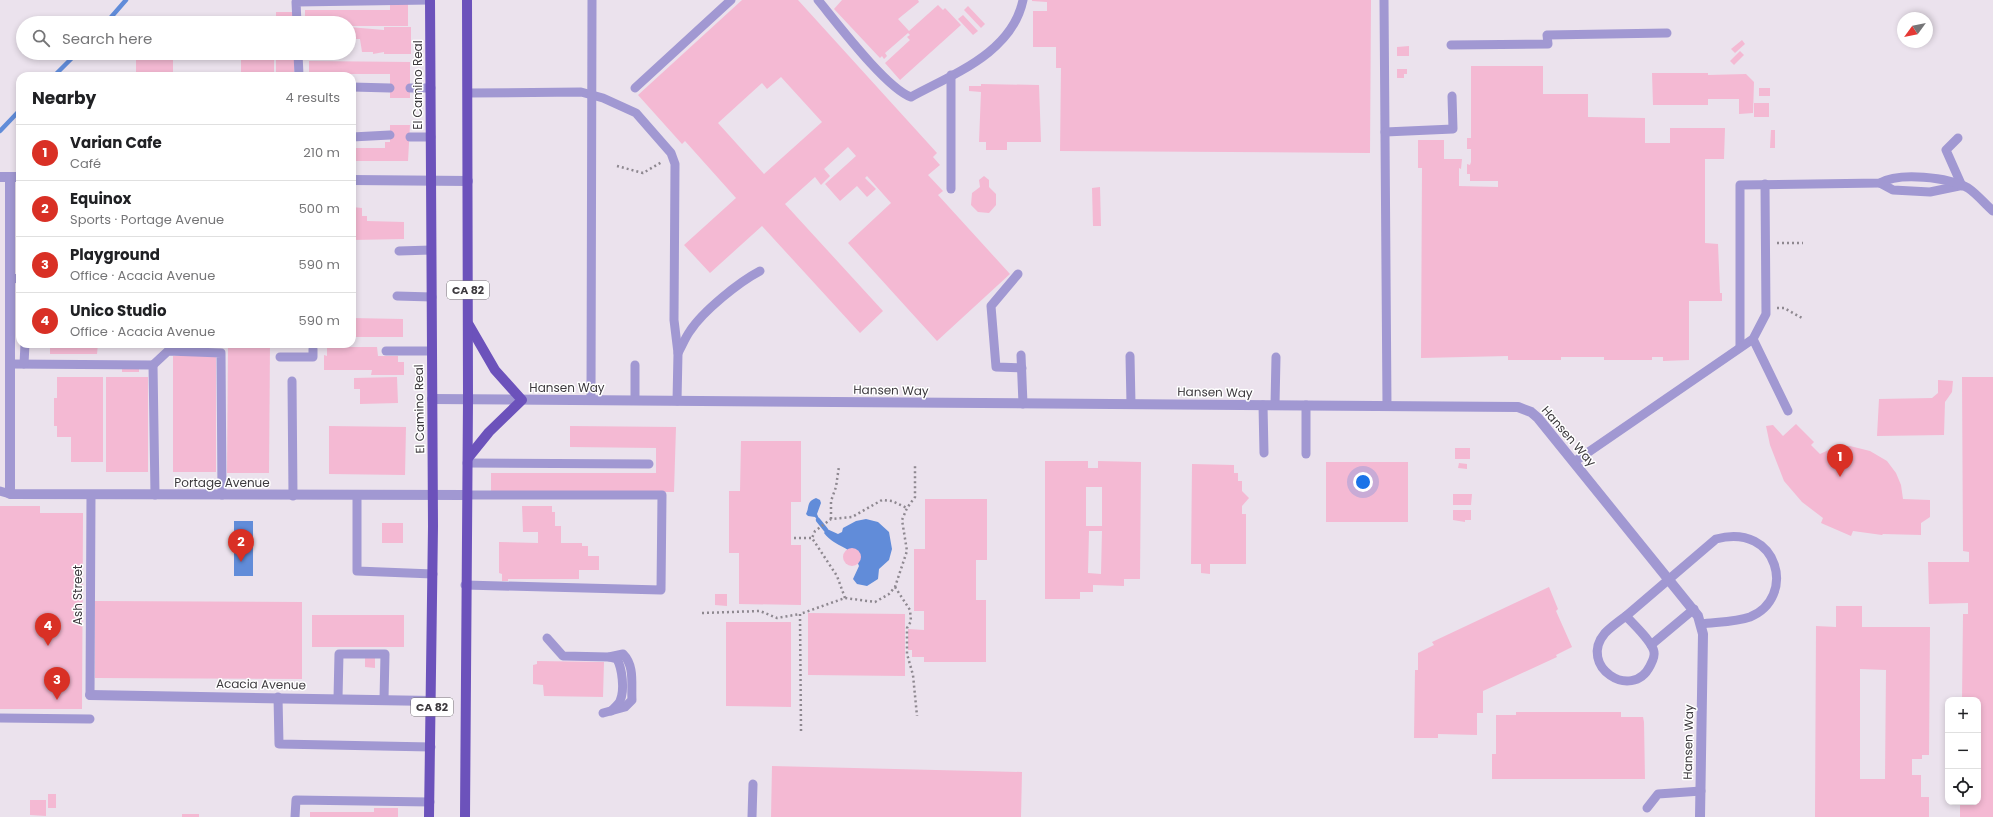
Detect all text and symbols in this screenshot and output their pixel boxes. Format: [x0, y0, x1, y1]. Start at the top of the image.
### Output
north arrow [1897, 12, 1933, 48]
search box [16, 16, 356, 60]
icon: search [30, 27, 52, 49]
text: Search here [62, 28, 152, 49]
street label: El Camino Real [409, 40, 426, 130]
text: Nearby [32, 86, 96, 110]
text: 4 results [286, 88, 340, 107]
text: Varian Cafe [70, 132, 162, 153]
text: 1 [43, 143, 47, 162]
text: 210 m [303, 143, 340, 162]
text: Café [70, 154, 101, 173]
text: Equinox [70, 188, 131, 209]
text: 2 [41, 199, 49, 218]
text: 500 m [299, 199, 340, 218]
text: Sports · Portage Avenue [70, 210, 224, 229]
text: Playground [70, 244, 160, 265]
text: 3 [41, 255, 49, 274]
text: 590 m [299, 255, 340, 274]
text: Office · Acacia Avenue [70, 266, 215, 285]
road number: CA 82 [447, 281, 489, 299]
text: Unico Studio [70, 300, 167, 321]
text: 4 [41, 311, 49, 330]
text: 590 m [299, 311, 340, 330]
text: Office · Acacia Avenue [70, 322, 215, 341]
street label: El Camino Real [410, 364, 428, 454]
street label: Hansen Way [529, 379, 605, 396]
street label: Hansen Way [853, 381, 929, 399]
street label: Hansen Way [1177, 383, 1253, 401]
street label: Hansen Way [1538, 402, 1600, 470]
pin: 1 [1827, 444, 1853, 477]
your location [1353, 472, 1373, 492]
street label: Portage Avenue [174, 474, 270, 491]
pin: 2 [228, 529, 254, 562]
street label: Ash Street [69, 565, 86, 625]
pin: 4 [35, 613, 61, 646]
pin: 3 [44, 667, 70, 700]
street label: Acacia Avenue [216, 675, 306, 693]
map controls [1945, 697, 1981, 805]
button: + [1945, 697, 1981, 733]
road number: CA 82 [411, 698, 453, 716]
street label: Hansen Way [1679, 704, 1697, 780]
button: − [1945, 733, 1981, 769]
button: locate [1945, 769, 1981, 805]

